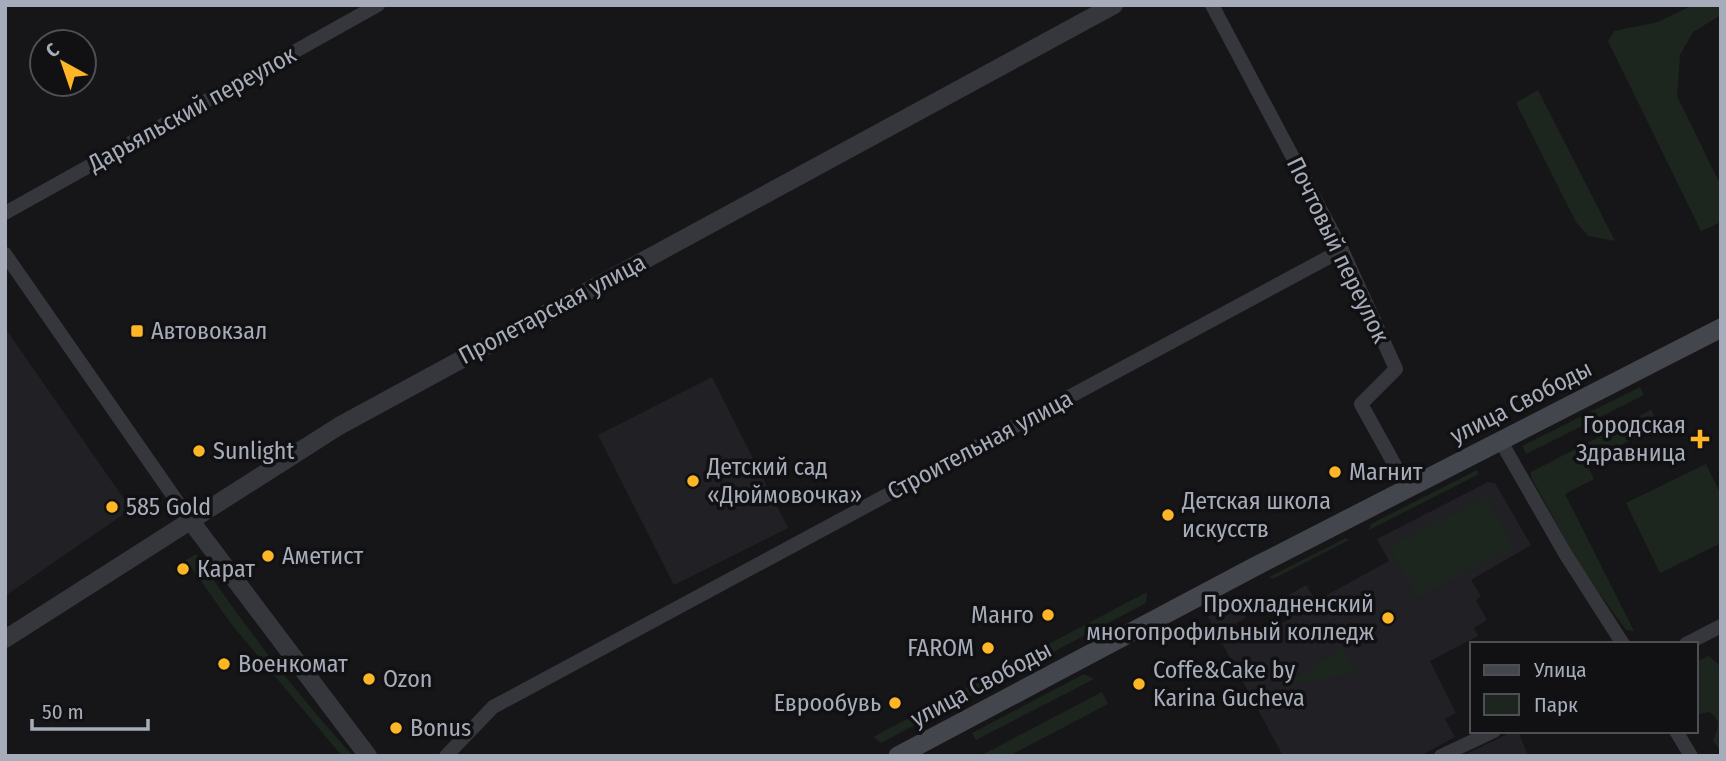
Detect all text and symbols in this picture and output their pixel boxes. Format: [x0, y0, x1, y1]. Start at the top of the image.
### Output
north arrow [28, 28, 98, 98]
text: С [41, 38, 64, 62]
street label: Дарьяльский переулок [82, 40, 301, 178]
street label: Почтовый переулок [1281, 153, 1395, 348]
street label: Пролетарская улица [454, 248, 650, 370]
place label: Автовокзал [151, 317, 267, 345]
marker: Автовокзал [129, 323, 145, 339]
street label: улица Свободы [1446, 354, 1596, 450]
street label: Строительная улица [883, 384, 1077, 506]
place label: Городская Здравница [1576, 411, 1686, 467]
marker: Городская Здравница [1692, 431, 1708, 447]
place label: Sunlight [213, 437, 294, 465]
marker: Sunlight [191, 443, 207, 459]
place label: Детский сад «Дюймовочка» [706, 453, 862, 509]
place label: Магнит [1349, 458, 1423, 486]
marker: Магнит [1327, 464, 1343, 480]
marker: Детский сад «Дюймовочка» [685, 473, 701, 489]
place label: Детская школа искусств [1181, 487, 1331, 543]
place label: 585 Gold [126, 493, 211, 521]
marker: 585 Gold [104, 499, 120, 515]
marker: Детская школа искусств [1160, 507, 1176, 523]
place label: Аметист [282, 542, 363, 570]
marker: Аметист [260, 548, 276, 564]
place label: Карат [197, 555, 255, 583]
marker: Карат [175, 561, 191, 577]
place label: Прохладненский многопрофильный колледж [1086, 590, 1375, 646]
place label: Манго [971, 601, 1034, 629]
marker: Манго [1040, 607, 1056, 623]
marker: Прохладненский многопрофильный колледж [1380, 610, 1396, 626]
place label: FAROM [907, 634, 974, 662]
street label: улица Свободы [906, 635, 1056, 733]
marker: FAROM [980, 640, 996, 656]
legend [1470, 642, 1698, 733]
place label: Военкомат [238, 650, 348, 678]
marker: Военкомат [216, 656, 232, 672]
place label: Coffe&Cake by Karina Gucheva [1153, 656, 1305, 712]
text: Улица [1533, 657, 1587, 683]
place label: Ozon [383, 665, 432, 693]
marker: Ozon [361, 671, 377, 687]
marker: Coffe&Cake by Karina Gucheva [1131, 676, 1147, 692]
scale bar [32, 688, 147, 732]
place label: Еврообувь [774, 689, 881, 717]
text: Парк [1534, 692, 1578, 718]
marker: Еврообувь [887, 695, 903, 711]
text: 50 m [42, 699, 84, 725]
place label: Bonus [410, 714, 471, 742]
marker: Bonus [388, 720, 404, 736]

